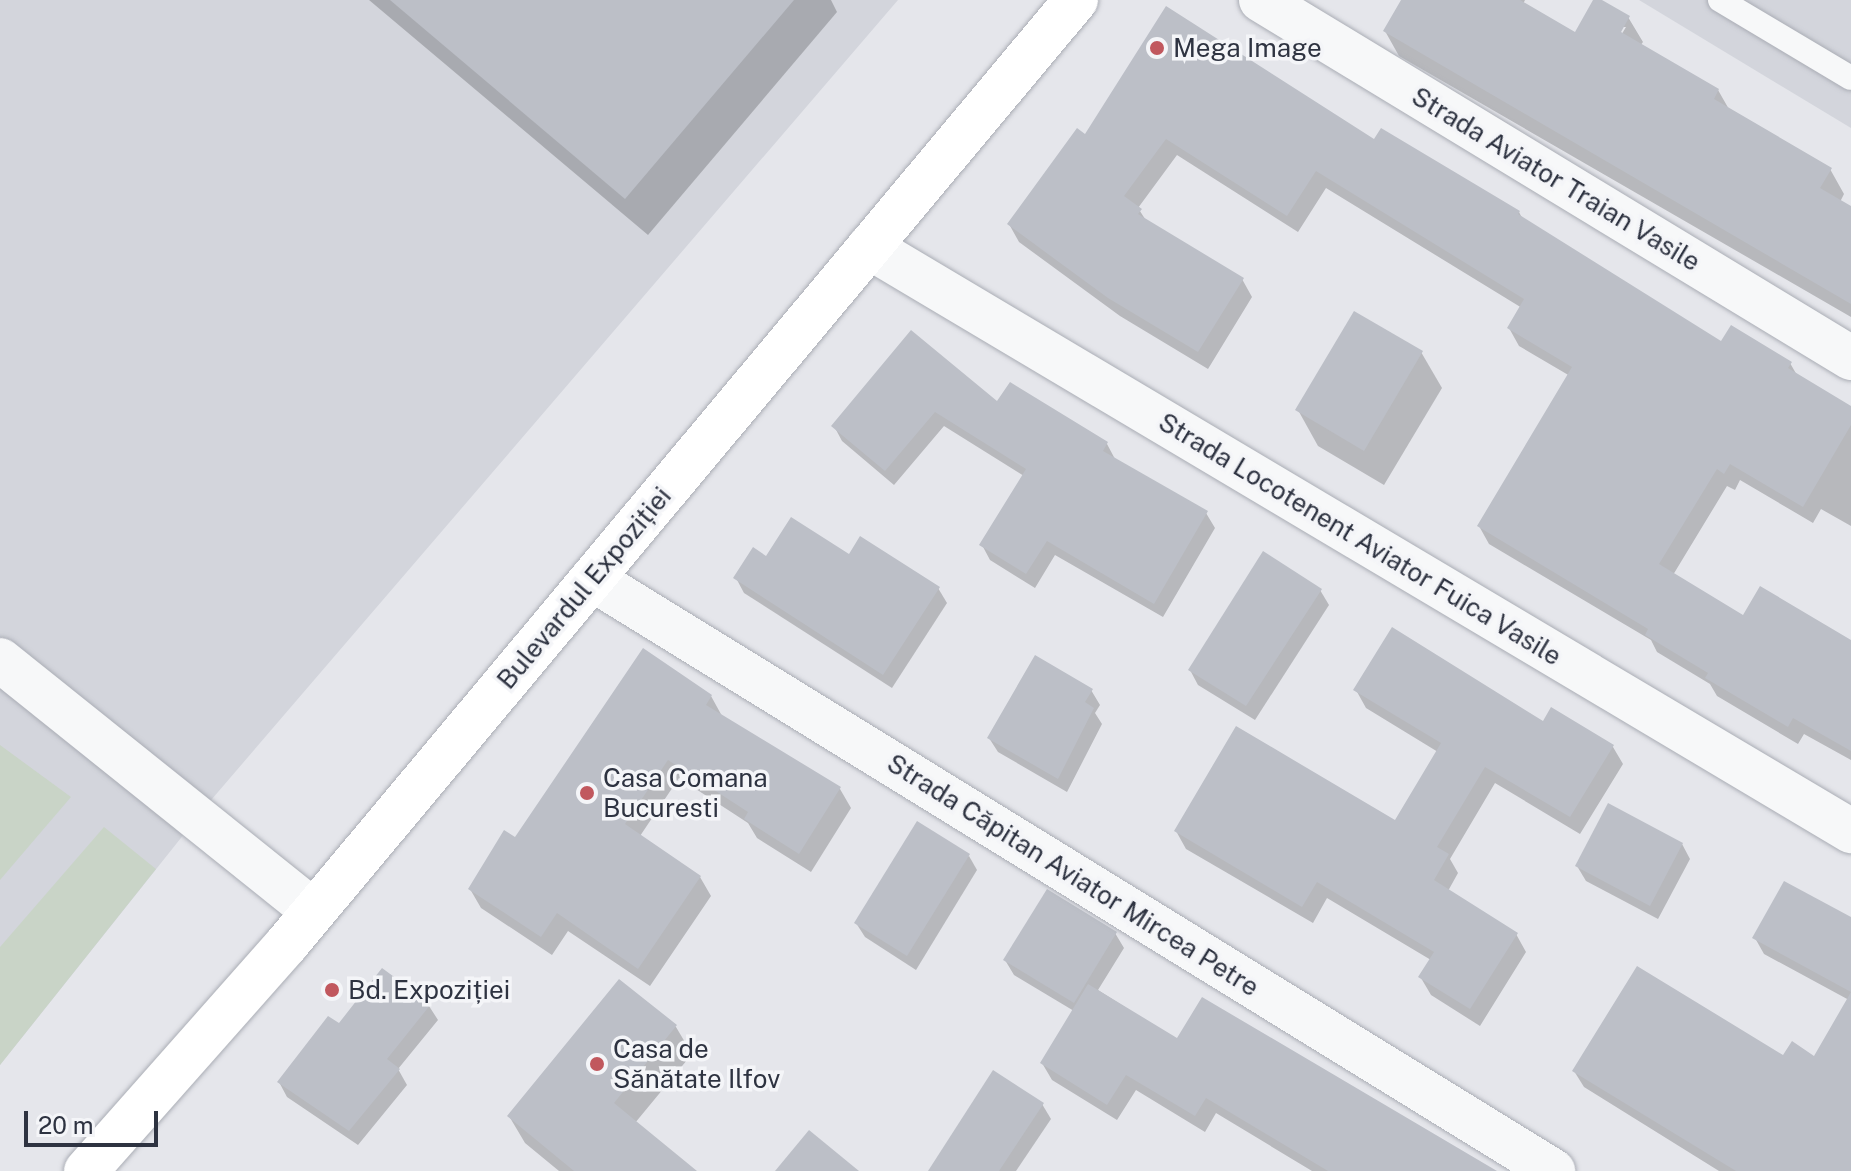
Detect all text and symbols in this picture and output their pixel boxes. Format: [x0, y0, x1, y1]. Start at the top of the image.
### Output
place label: Mega Image [1173, 32, 1322, 64]
marker: Mega Image [1148, 39, 1166, 57]
street label: Strada Aviator Traian Vasile [1406, 80, 1706, 278]
street label: Strada Locotenent Aviator Fuica Vasile [1153, 406, 1567, 672]
street label: Bulevardul Expoziției [491, 481, 677, 695]
street label: Strada Căpitan Aviator Mircea Petre [881, 747, 1265, 1003]
place label: Casa Comana Bucuresti [603, 762, 768, 824]
marker: Casa Comana Bucuresti [578, 784, 596, 802]
place label: Bd. Expoziției [348, 974, 510, 1006]
marker: Bd. Expoziției [323, 981, 341, 999]
place label: Casa de Sănătate Ilfov [613, 1033, 780, 1094]
marker: Casa de Sănătate Ilfov [588, 1055, 606, 1073]
scale bar [28, 1095, 162, 1145]
text: 20 m [38, 1111, 94, 1139]

